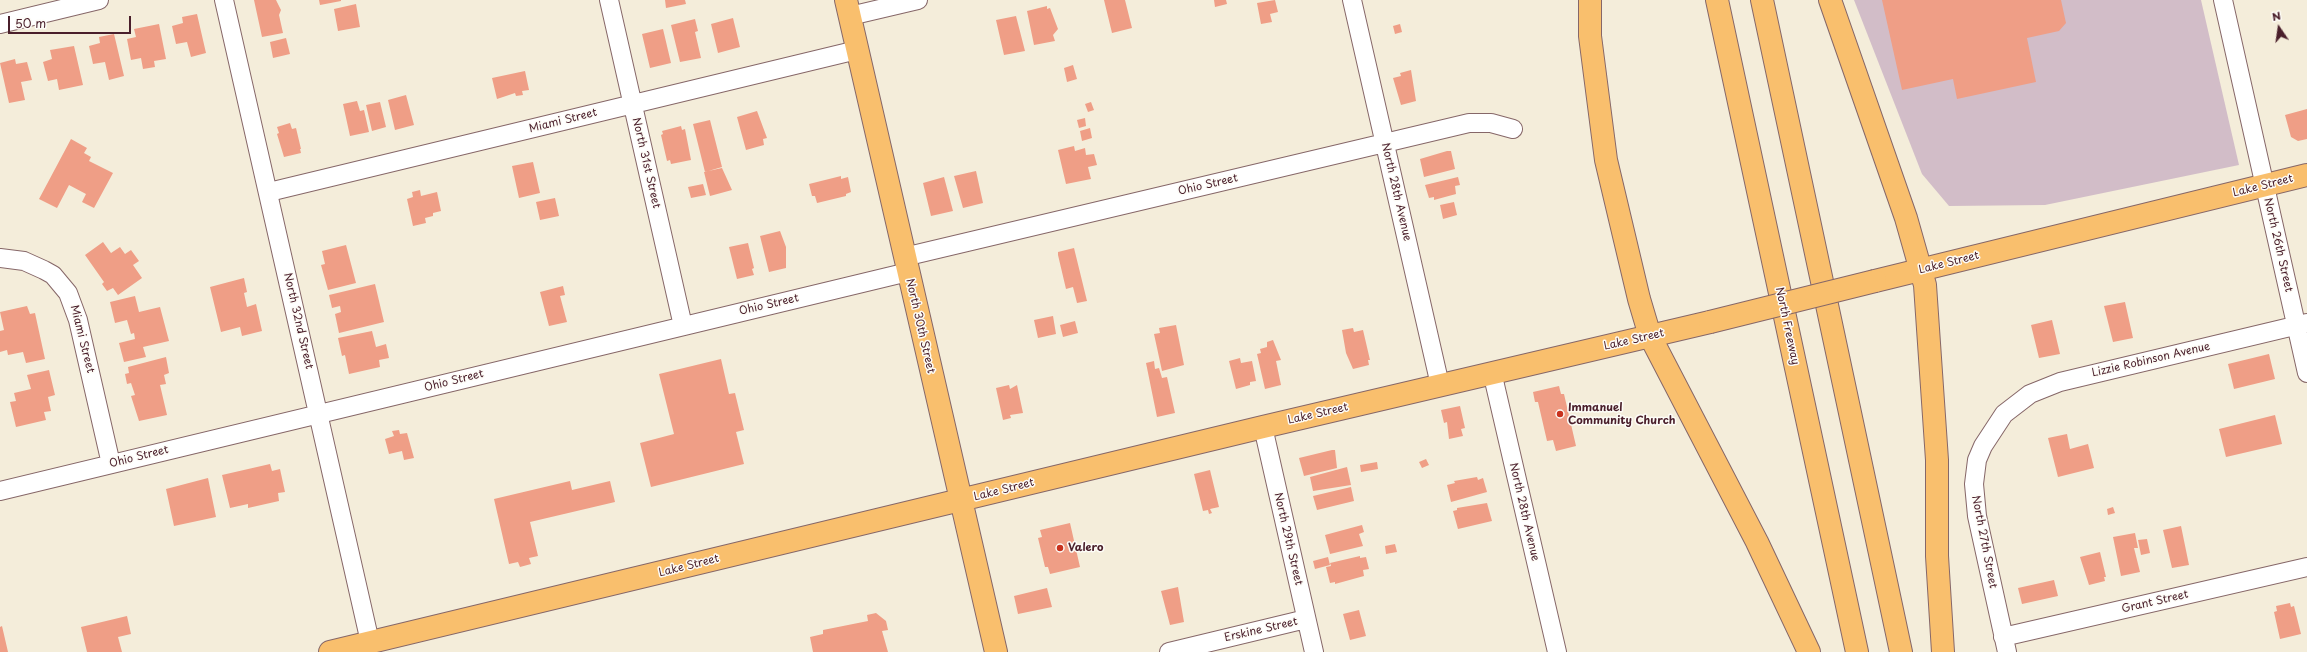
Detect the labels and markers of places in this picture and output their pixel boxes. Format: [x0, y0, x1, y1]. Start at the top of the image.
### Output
place label: Immanuel Community Church [1568, 401, 1676, 427]
marker: Immanuel Community Church [1555, 409, 1565, 419]
place label: Valero [1068, 541, 1104, 555]
marker: Valero [1055, 543, 1065, 553]

